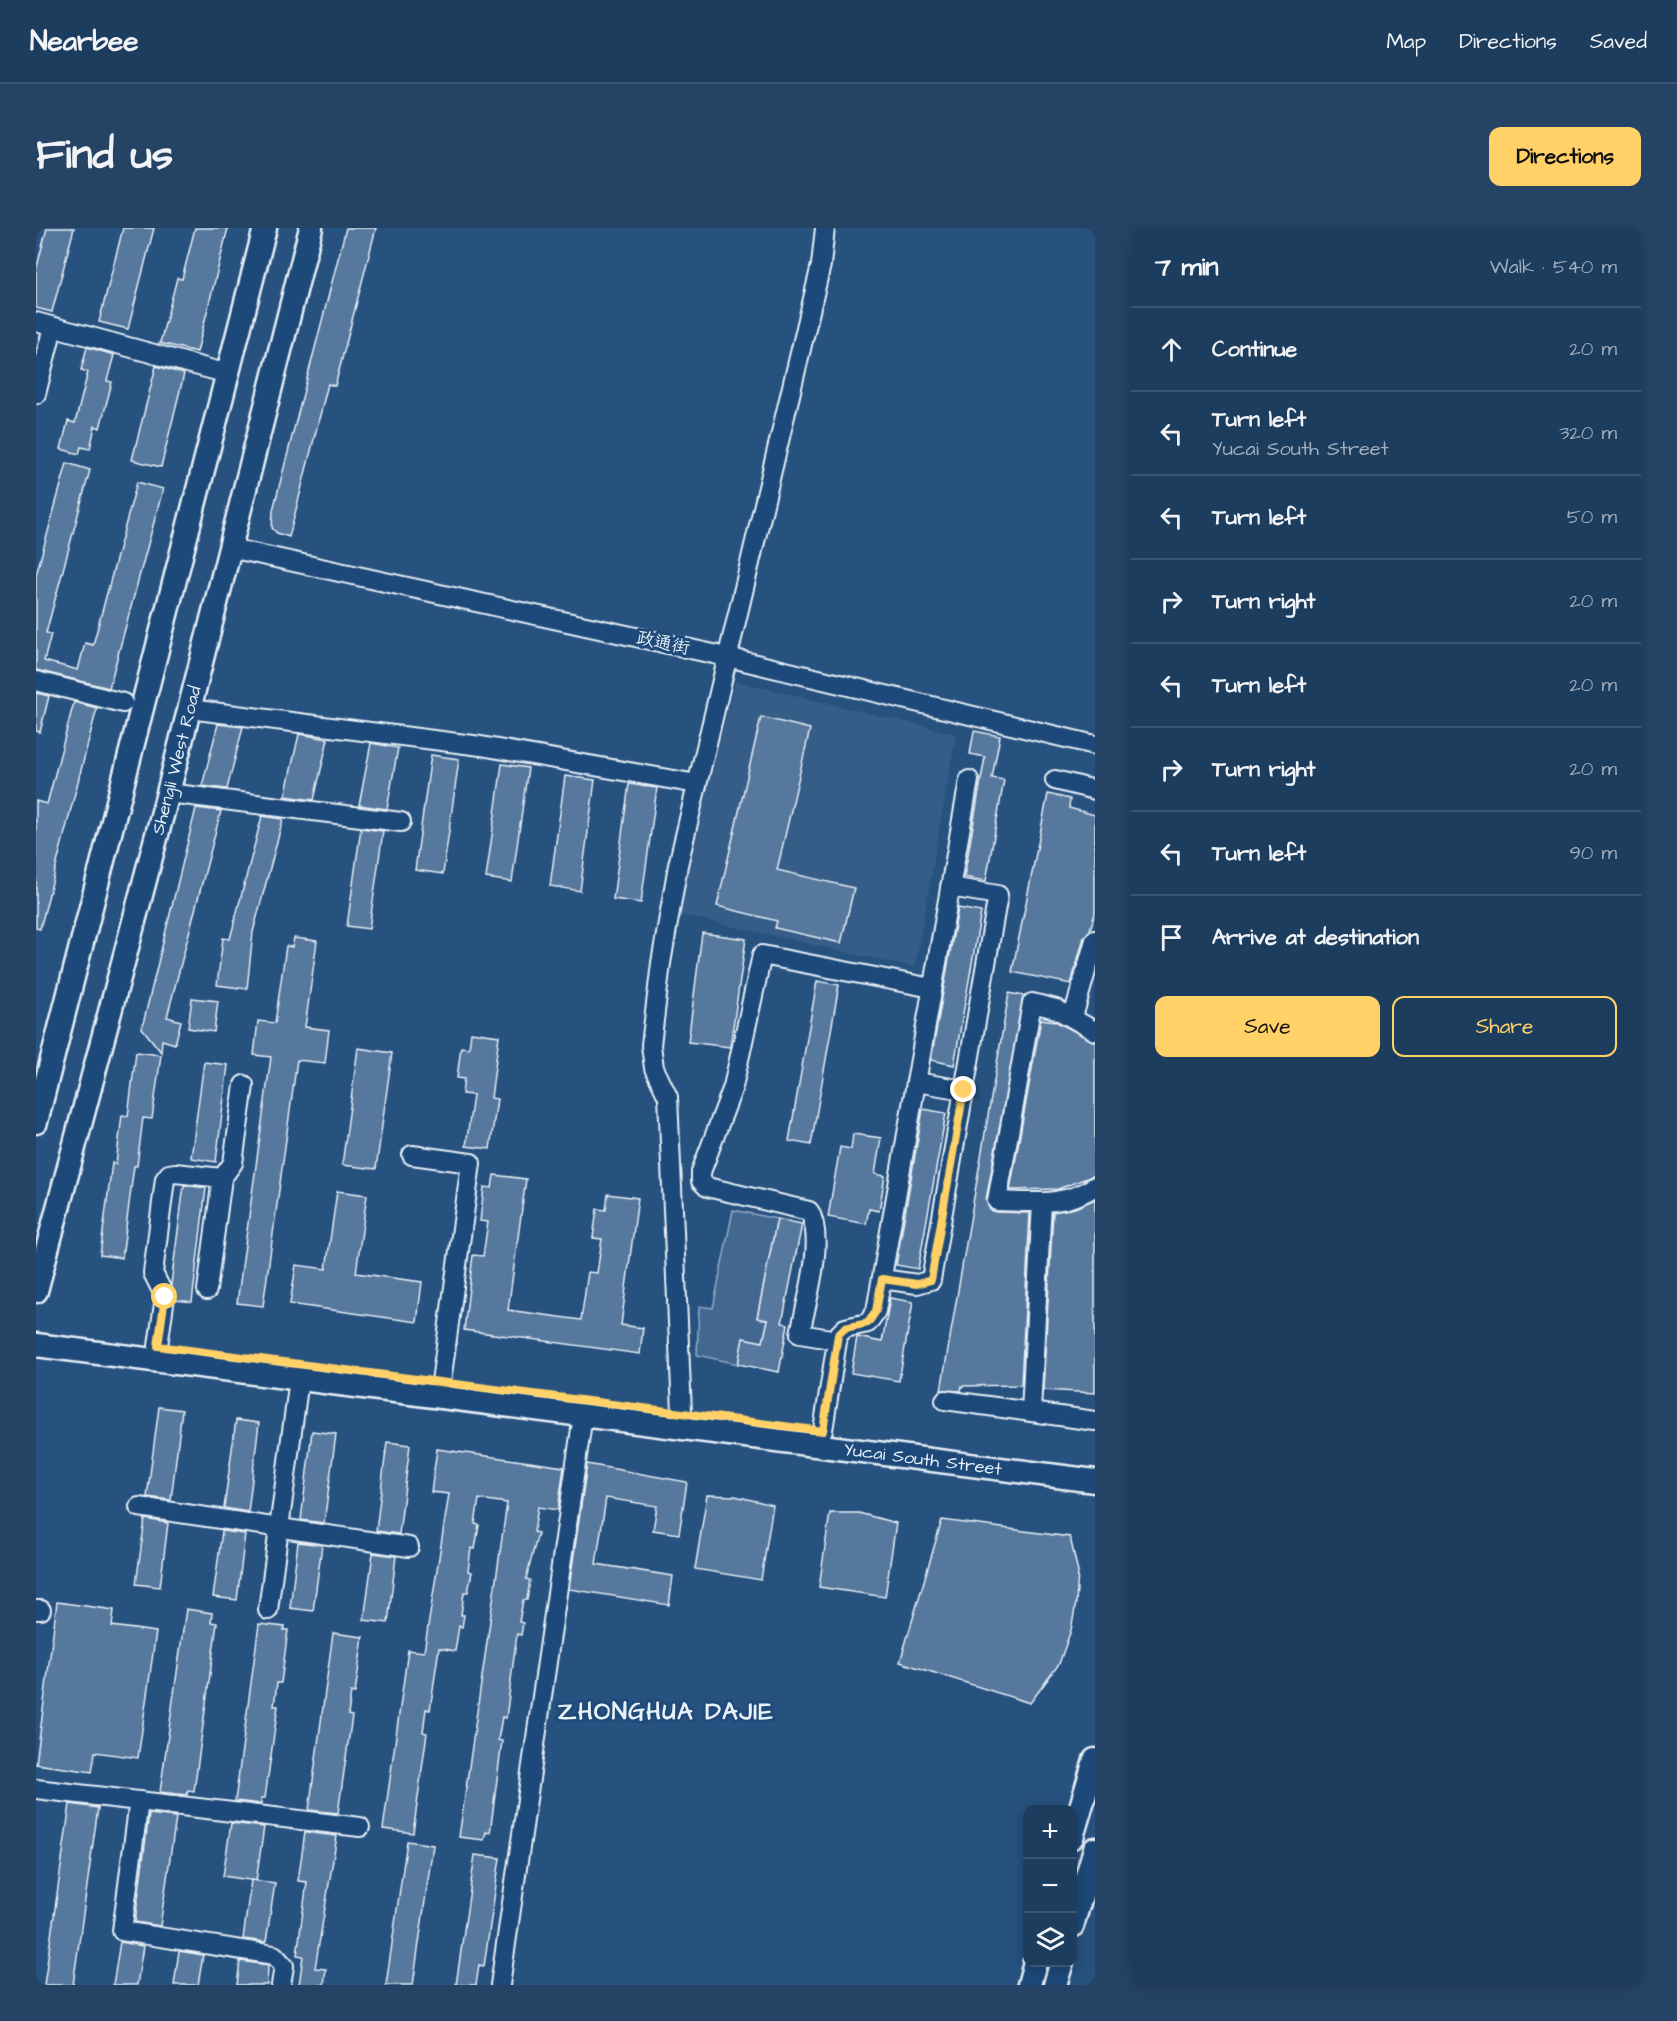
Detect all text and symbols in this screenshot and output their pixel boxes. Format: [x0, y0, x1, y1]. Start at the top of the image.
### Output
text: Nearbee [30, 22, 138, 61]
text: Map [1386, 27, 1426, 56]
text: Directions [1459, 27, 1557, 56]
text: Saved [1590, 27, 1647, 56]
text: Find us [36, 127, 173, 185]
button: Directions [1489, 127, 1641, 186]
text: 7 min [1155, 249, 1219, 285]
text: Walk · 540 m [1490, 253, 1617, 281]
icon: ahead [1155, 333, 1188, 366]
text: Continue [1212, 334, 1297, 365]
text: 20 m [1569, 335, 1617, 363]
text: Turn left [1212, 404, 1306, 435]
icon: left [1155, 417, 1188, 450]
text: 320 m [1559, 419, 1617, 447]
text: Yucai South Street [1212, 435, 1389, 463]
icon: left [1155, 501, 1188, 534]
text: Turn left [1212, 502, 1306, 533]
text: 50 m [1567, 503, 1617, 531]
icon: right [1155, 585, 1188, 618]
text: Turn right [1212, 586, 1315, 617]
text: 20 m [1569, 587, 1617, 615]
street label: 政通街 [634, 625, 692, 661]
icon: left [1155, 669, 1188, 702]
text: Turn left [1212, 670, 1306, 701]
text: 20 m [1569, 671, 1617, 699]
street label: Shengli West Road [145, 683, 207, 837]
icon: right [1155, 753, 1188, 786]
text: Turn right [1212, 754, 1315, 785]
text: 20 m [1569, 755, 1617, 783]
icon: left [1155, 837, 1188, 870]
text: Turn left [1212, 838, 1306, 869]
text: 90 m [1569, 839, 1617, 867]
icon: arrive [1155, 921, 1188, 954]
text: Arrive at destination [1212, 922, 1419, 953]
button: Save [1155, 996, 1380, 1057]
button: Share [1392, 996, 1617, 1057]
route end [950, 1076, 976, 1102]
route start [151, 1283, 177, 1309]
street label: Yucai South Street [842, 1436, 1004, 1481]
district label: ZHONGHUA DAJIE [558, 1695, 774, 1729]
map controls [1023, 1805, 1077, 1967]
button: + [1023, 1805, 1077, 1859]
button: − [1023, 1859, 1077, 1913]
button: layers [1023, 1913, 1077, 1967]

